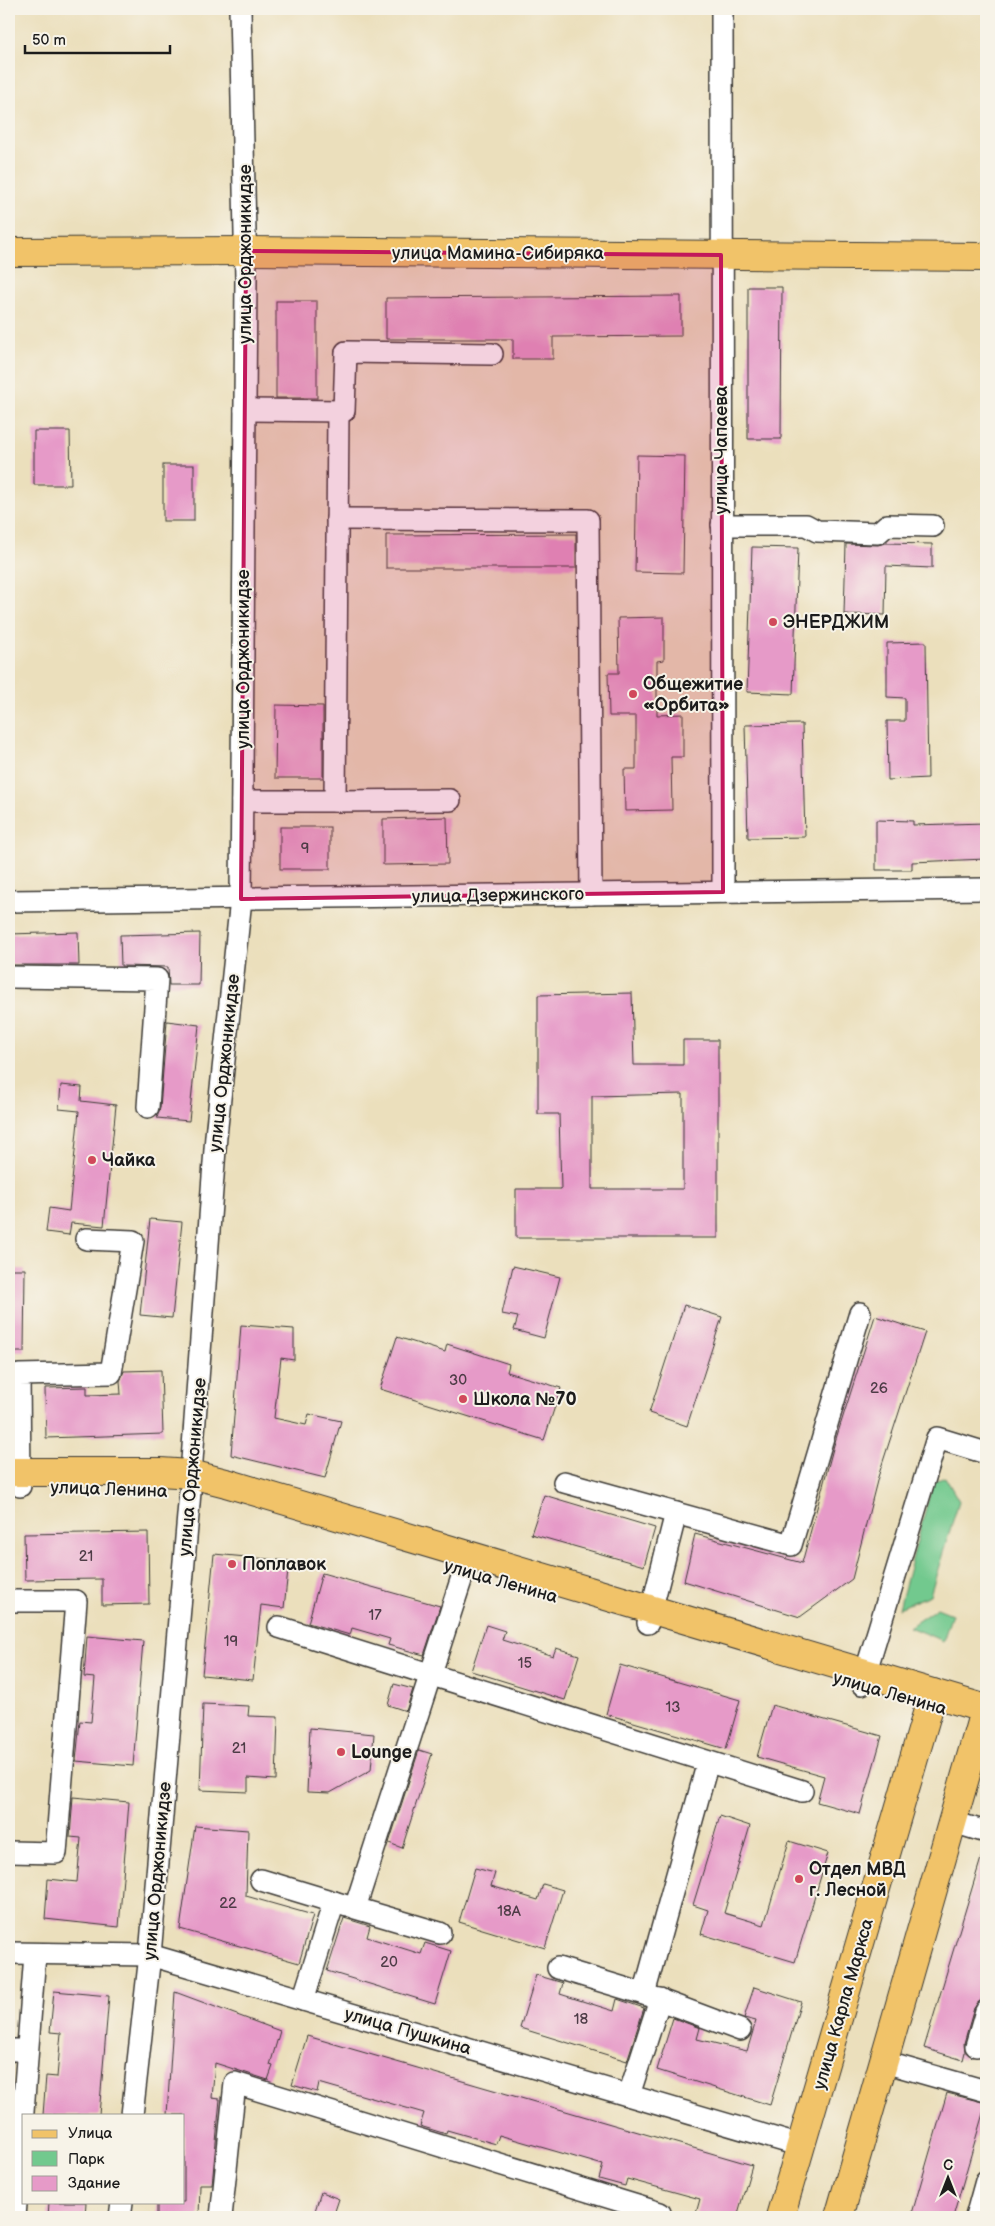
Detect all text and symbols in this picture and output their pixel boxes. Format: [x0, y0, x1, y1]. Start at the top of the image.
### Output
scale bar [25, 22, 170, 54]
text: 50 m [32, 31, 66, 50]
street label: улица Орджоникидзе [235, 164, 256, 344]
street label: улица Мамина-Сибиряка [392, 243, 604, 264]
street label: улица Чапаева [711, 385, 732, 514]
street label: улица Орджоникидзе [233, 569, 254, 749]
place label: ЭНЕРДЖИМ [783, 612, 889, 633]
marker: ЭНЕРДЖИМ [767, 616, 779, 628]
place label: Общежитие «Орбита» [643, 674, 743, 716]
marker: Общежитие «Орбита» [627, 688, 639, 700]
house number: 9 [301, 839, 309, 858]
street label: улица Дзержинского [412, 883, 584, 908]
street label: улица Орджоникидзе [205, 973, 244, 1153]
place label: Чайка [102, 1150, 156, 1171]
marker: Чайка [86, 1154, 98, 1166]
house number: 30 [449, 1371, 467, 1390]
street label: улица Орджоникидзе [174, 1377, 211, 1557]
house number: 26 [870, 1379, 888, 1398]
place label: Школа №70 [473, 1389, 577, 1410]
marker: Школа №70 [457, 1393, 469, 1405]
street label: улица Ленина [50, 1477, 168, 1502]
house number: 21 [79, 1547, 93, 1566]
place label: Поплавок [242, 1554, 326, 1575]
street label: улица Ленина [442, 1555, 560, 1608]
marker: Поплавок [226, 1558, 238, 1570]
house number: 17 [368, 1606, 382, 1625]
house number: 19 [224, 1632, 238, 1651]
house number: 15 [518, 1654, 532, 1673]
street label: улица Ленина [831, 1667, 949, 1720]
house number: 13 [665, 1698, 681, 1717]
house number: 21 [232, 1739, 246, 1758]
place label: Lounge [351, 1742, 412, 1763]
marker: Lounge [335, 1746, 347, 1758]
street label: улица Орджоникидзе [139, 1781, 176, 1961]
place label: Отдел МВД г. Лесной [809, 1859, 906, 1901]
marker: Отдел МВД г. Лесной [793, 1873, 805, 1885]
house number: 22 [219, 1894, 237, 1913]
house number: 18А [497, 1902, 522, 1921]
street label: улица Карла Маркса [809, 1916, 878, 2092]
house number: 20 [380, 1953, 398, 1972]
street label: улица Пушкина [342, 2003, 474, 2060]
house number: 18 [574, 2010, 589, 2029]
legend [22, 2114, 185, 2204]
text: Улица [68, 2124, 113, 2143]
text: Парк [68, 2150, 105, 2169]
north arrow [922, 2154, 972, 2204]
text: С [943, 2157, 953, 2174]
text: Здание [68, 2174, 120, 2193]

